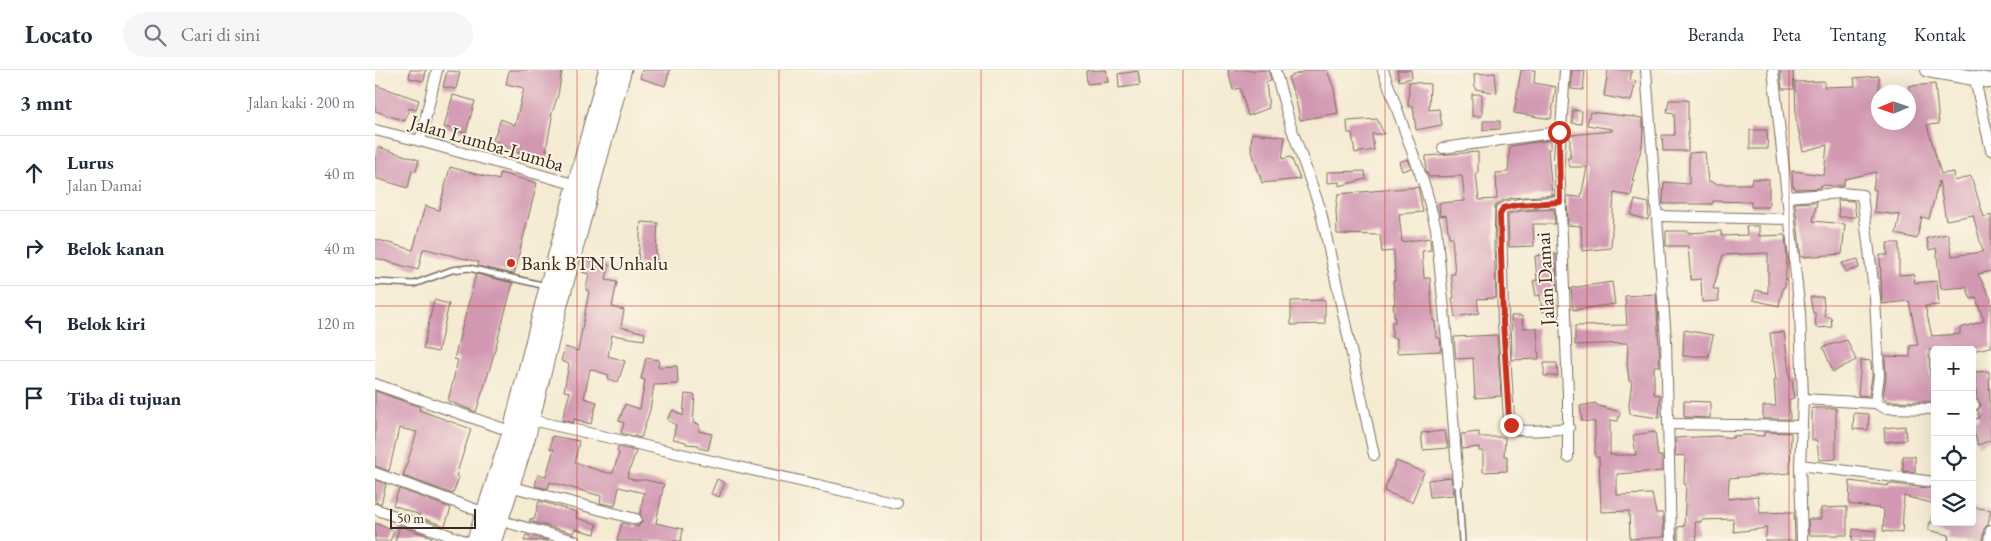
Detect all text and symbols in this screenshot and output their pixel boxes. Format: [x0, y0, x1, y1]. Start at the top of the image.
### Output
search box [123, 12, 473, 57]
text: Locato [25, 19, 93, 50]
icon: search [141, 21, 169, 49]
text: Cari di sini [181, 22, 260, 47]
text: Beranda [1688, 23, 1744, 46]
text: Peta [1772, 23, 1801, 46]
text: Tentang [1829, 23, 1886, 46]
text: Kontak [1914, 23, 1966, 46]
north arrow [1871, 85, 1916, 130]
text: 3 mnt [20, 89, 72, 116]
text: Jalan kaki · 200 m [248, 92, 355, 113]
street label: Jalan Lumba-Lumba [405, 108, 567, 177]
route start [1548, 121, 1571, 144]
text: Lurus [67, 150, 114, 175]
icon: ahead [20, 159, 48, 187]
text: 40 m [324, 163, 355, 184]
text: Jalan Damai [67, 175, 142, 196]
street label: Jalan Damai [1530, 231, 1561, 328]
icon: right [20, 234, 48, 262]
text: Belok kanan [67, 236, 165, 261]
text: 40 m [324, 238, 355, 259]
place label: Bank BTN Unhalu [521, 250, 669, 276]
marker: Bank BTN Unhalu [505, 257, 517, 269]
icon: left [20, 309, 48, 337]
text: Belok kiri [67, 311, 146, 336]
text: 120 m [316, 313, 355, 334]
map controls [1931, 346, 1976, 526]
button: + [1931, 346, 1976, 391]
icon: arrive [20, 384, 48, 412]
text: Tiba di tujuan [67, 386, 181, 411]
button: − [1931, 391, 1976, 436]
route end [1500, 414, 1523, 437]
button: locate [1931, 436, 1976, 481]
button: layers [1931, 481, 1976, 526]
scale bar [390, 506, 476, 529]
text: 50 m [397, 509, 424, 527]

